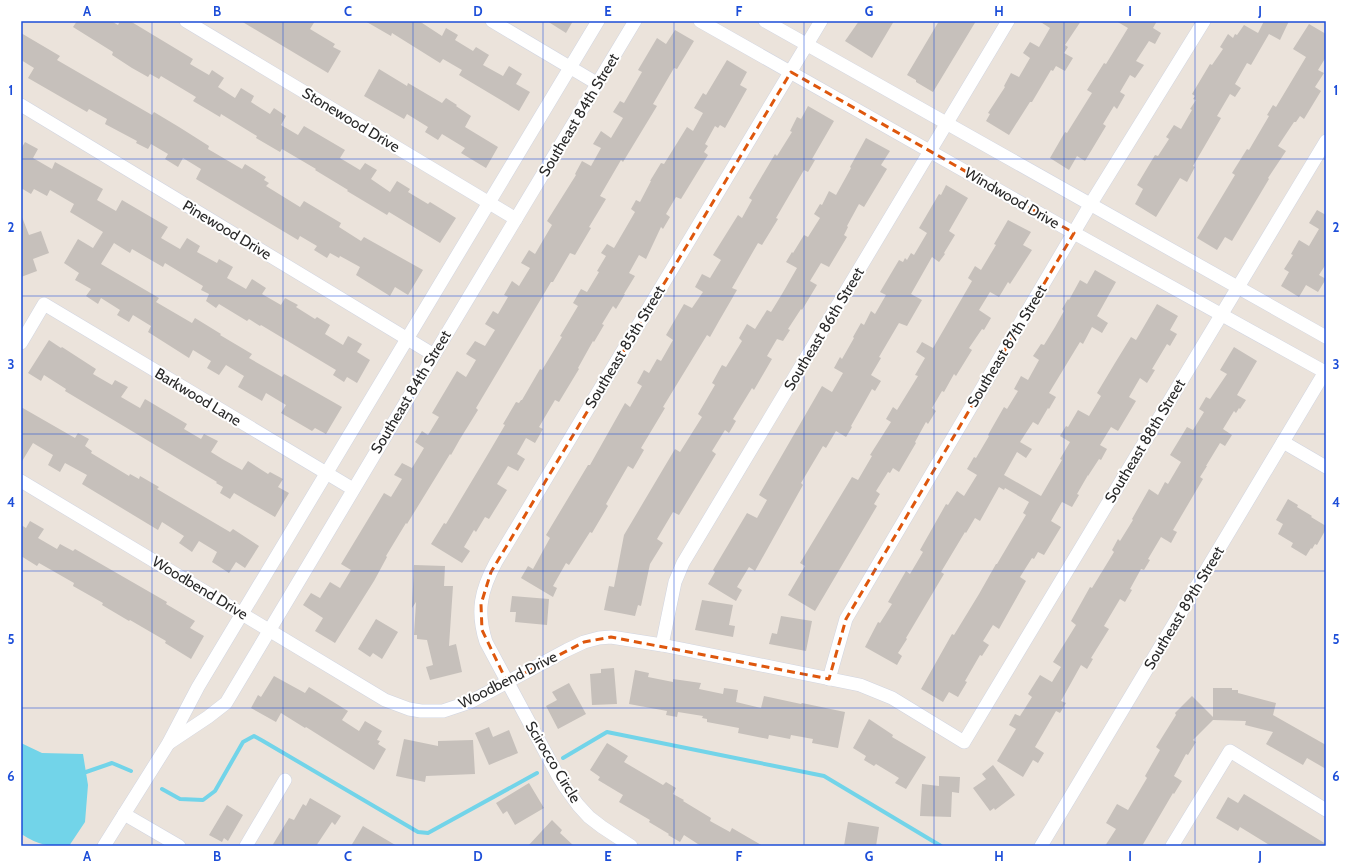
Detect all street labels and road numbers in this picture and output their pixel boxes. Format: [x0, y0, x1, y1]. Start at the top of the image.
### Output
street label: Southeast 84th Street [535, 50, 623, 180]
street label: Stonewood Drive [299, 84, 403, 156]
street label: Windwood Drive [961, 164, 1063, 233]
street label: Pinewood Drive [179, 196, 275, 264]
street label: Southeast 86th Street [780, 264, 868, 394]
street label: Southeast 85th Street [581, 282, 669, 412]
street label: Southeast 87th Street [963, 282, 1051, 410]
street label: Southeast 84th Street [367, 327, 455, 457]
street label: Barkwood Lane [152, 364, 245, 430]
street label: Southeast 88th Street [1101, 376, 1189, 506]
street label: Southeast 89th Street [1140, 543, 1228, 673]
street label: Woodbend Drive [149, 552, 251, 624]
street label: Woodbend Drive [456, 647, 561, 713]
street label: Scirocco Circle [522, 718, 585, 806]

